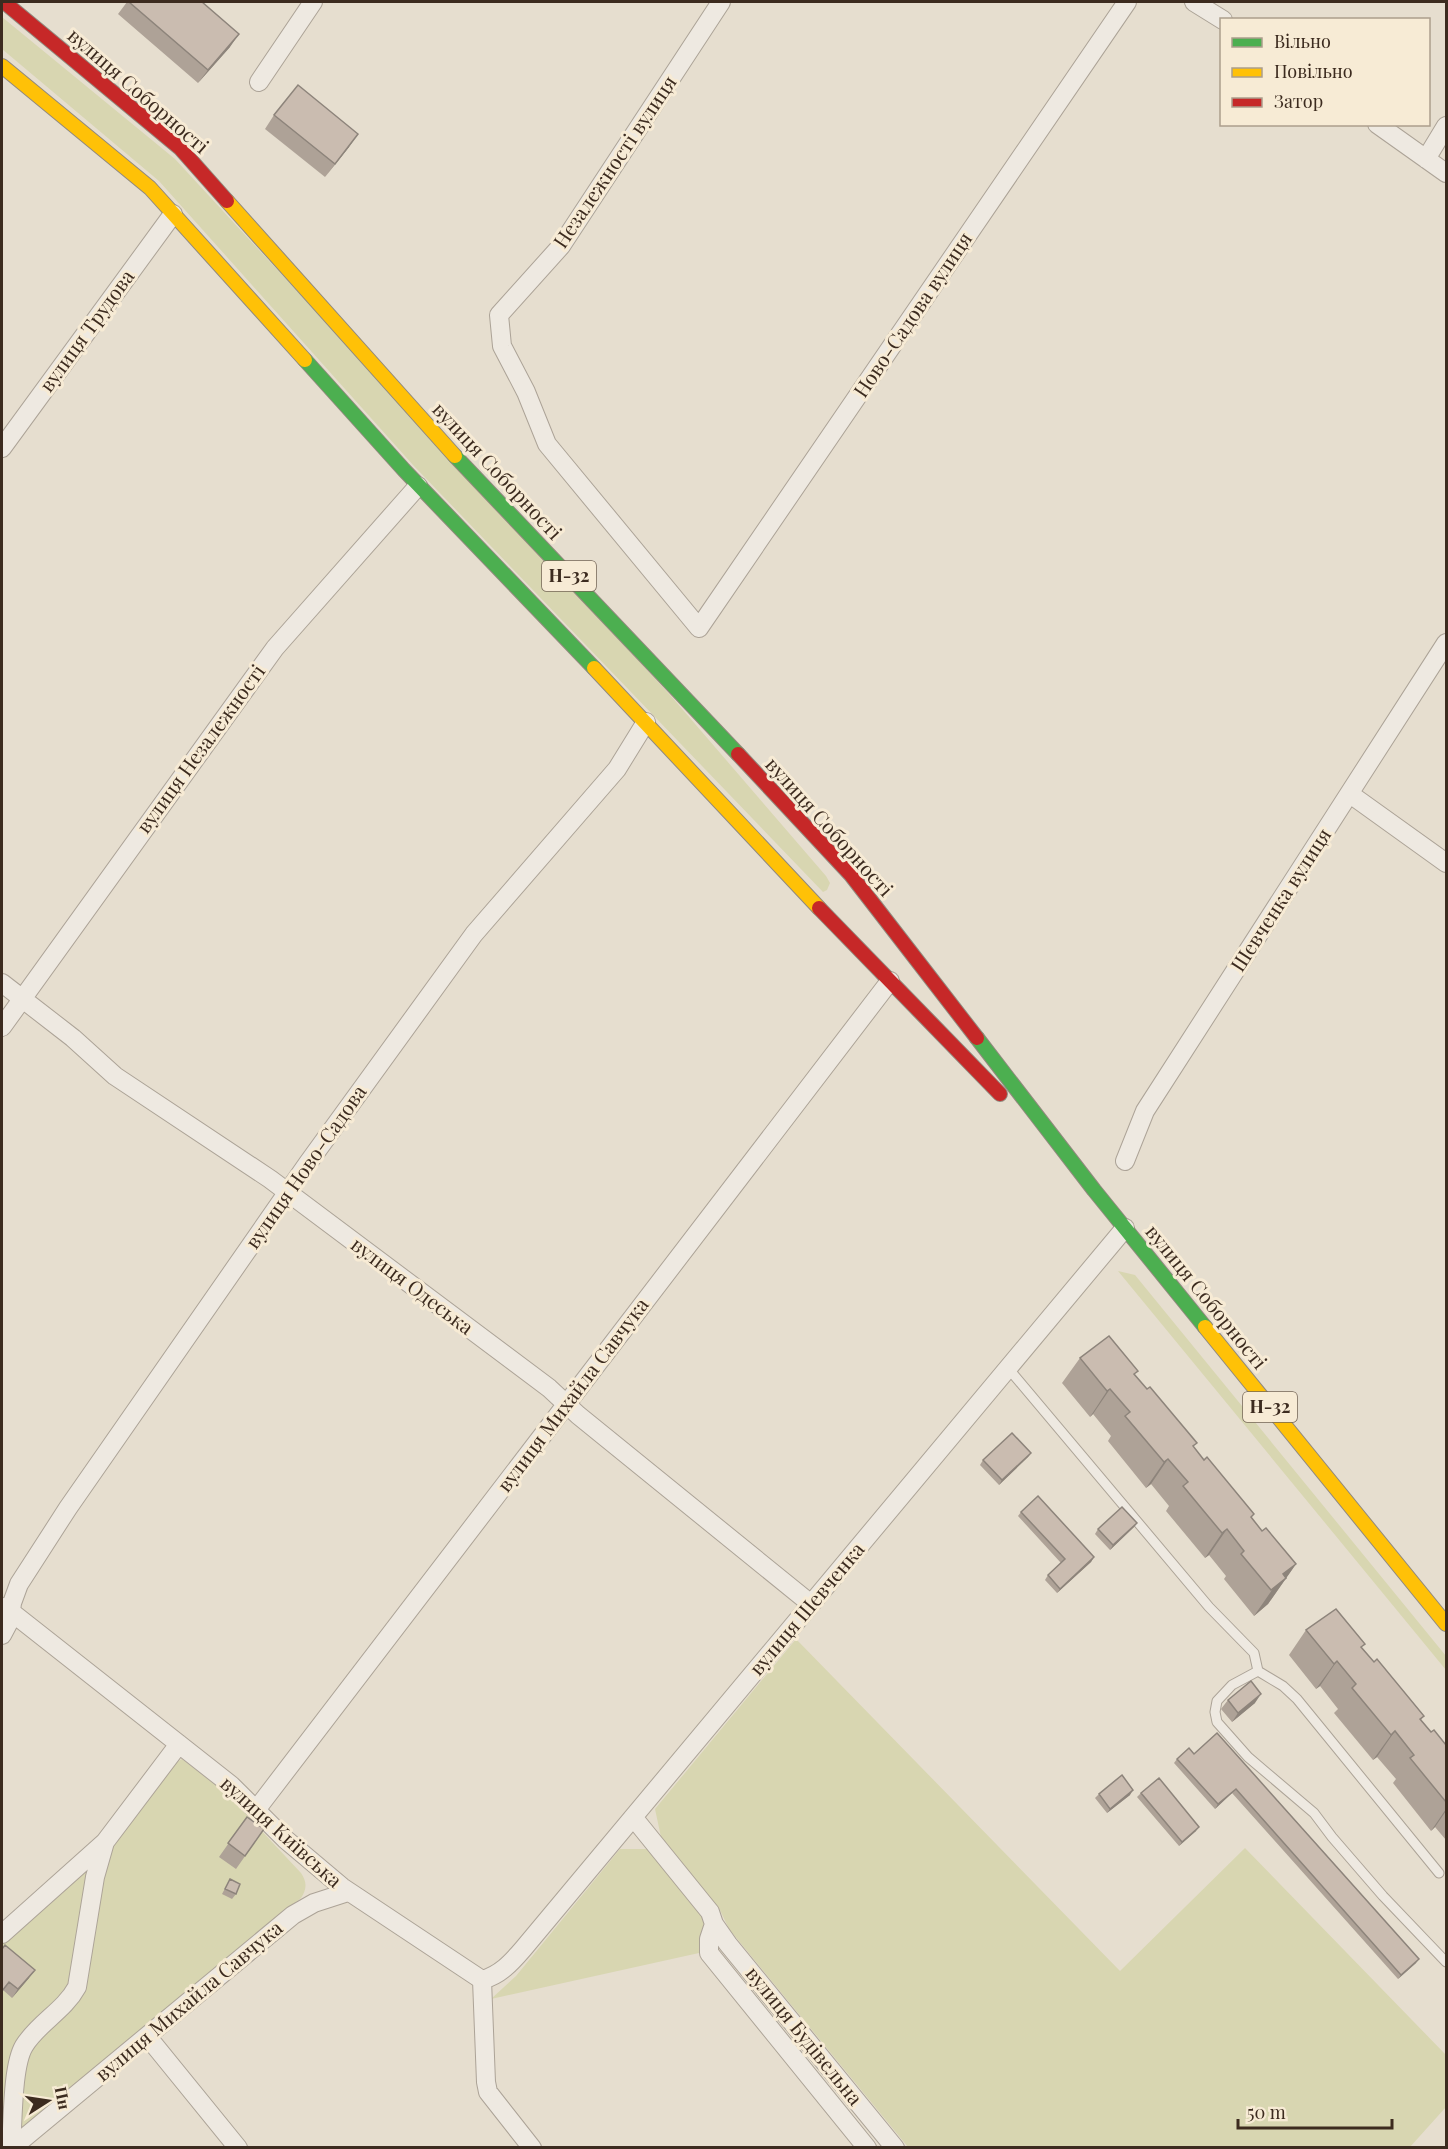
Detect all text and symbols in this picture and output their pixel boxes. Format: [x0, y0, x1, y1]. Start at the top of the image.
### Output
legend [1220, 18, 1430, 126]
street label: вулиця Соборності [63, 21, 215, 159]
text: Вільно [1274, 29, 1331, 53]
text: Повільно [1274, 59, 1353, 83]
street label: Незалежності вулиця [546, 69, 682, 253]
text: Затор [1274, 89, 1323, 113]
street label: Ново-Садова вулиця [846, 226, 977, 402]
street label: вулиця Трудова [32, 263, 139, 397]
street label: вулиця Соборності [427, 395, 569, 545]
road number: Н-32 [542, 561, 596, 591]
street label: вулиця Незалежності [129, 658, 270, 838]
street label: вулиця Соборності [760, 751, 900, 902]
street label: Шевченка вулиця [1223, 822, 1336, 976]
street label: вулиця Ново-Садова [238, 1079, 372, 1253]
street label: вулиця Соборності [1140, 1218, 1274, 1374]
street label: вулиця Одеська [346, 1230, 480, 1340]
street label: вулиця Михайла Савчука [490, 1291, 654, 1497]
road number: Н-32 [1243, 1392, 1297, 1422]
street label: вулиця Шевченка [742, 1536, 870, 1680]
street label: вулиця Київська [215, 1769, 349, 1893]
street label: вулиця Михайла Савчука [89, 1913, 287, 2086]
street label: вулиця Будівельна [741, 1960, 870, 2110]
north arrow [18, 2071, 78, 2131]
text: Пн [50, 2084, 76, 2111]
scale bar [1238, 2092, 1392, 2130]
text: 50 m [1247, 2100, 1286, 2124]

